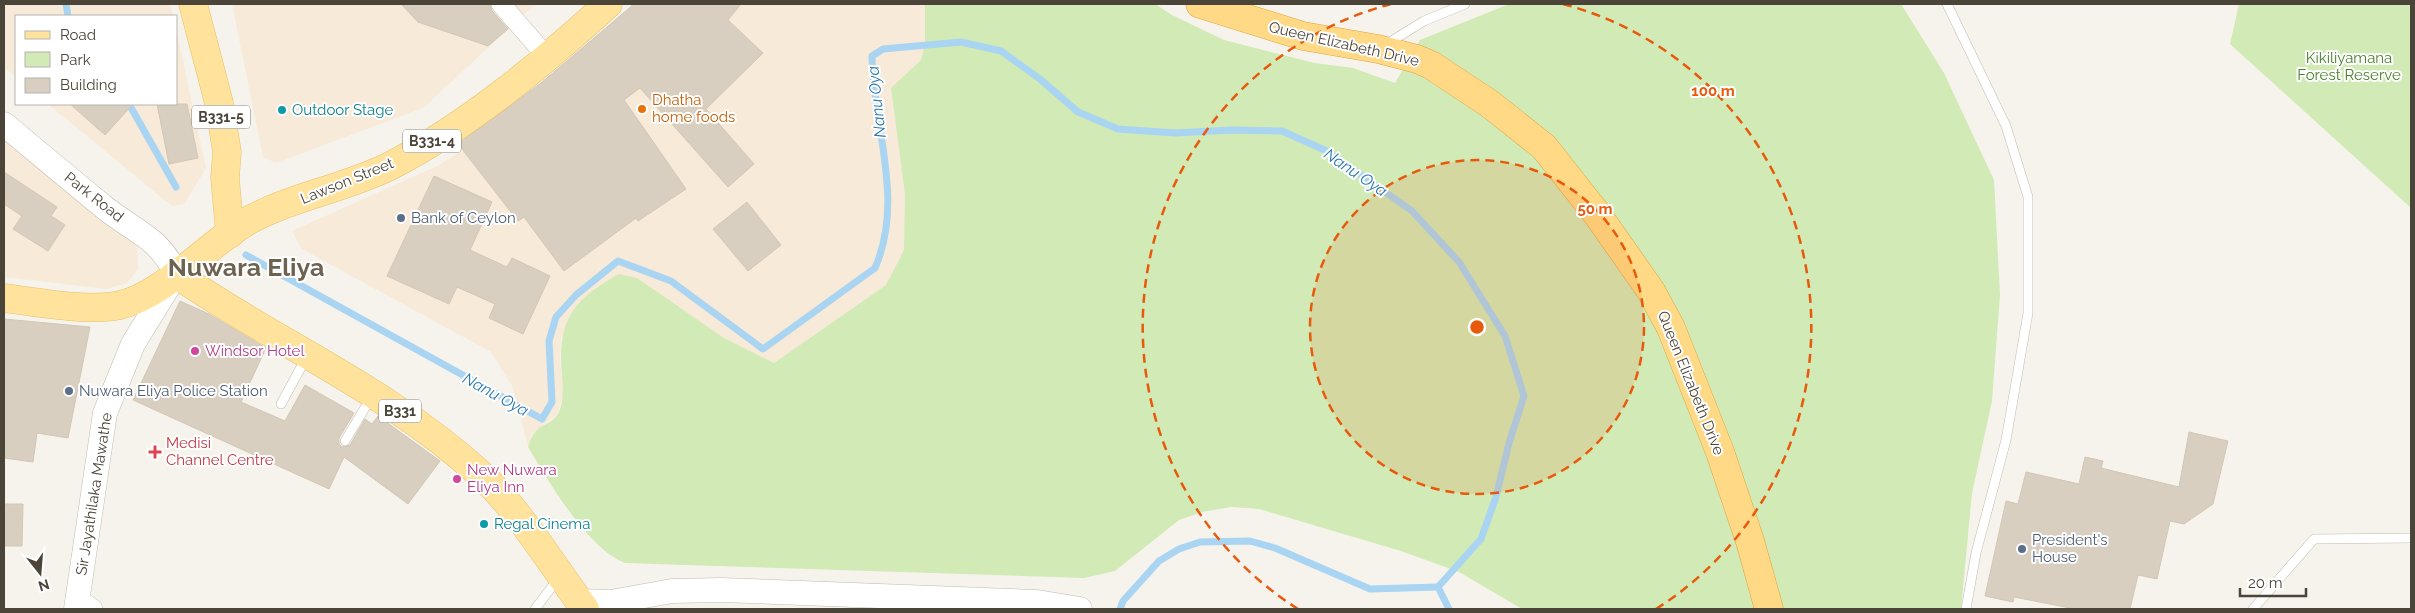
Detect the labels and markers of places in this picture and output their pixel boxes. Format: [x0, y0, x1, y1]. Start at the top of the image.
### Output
place label: Dhatha home foods [652, 91, 735, 126]
place label: Outdoor Stage [292, 101, 393, 119]
marker: Dhatha home foods [636, 103, 648, 115]
marker: Outdoor Stage [276, 104, 288, 116]
place label: Bank of Ceylon [411, 209, 516, 227]
marker: Bank of Ceylon [395, 212, 407, 224]
centre of rings [1468, 318, 1486, 336]
place label: Windsor Hotel [205, 342, 305, 360]
marker: Windsor Hotel [189, 345, 201, 357]
place label: Nuwara Eliya Police Station [79, 382, 268, 400]
marker: Nuwara Eliya Police Station [63, 385, 75, 397]
place label: Medisi Channel Centre [166, 434, 274, 469]
marker: Medisi Channel Centre [148, 445, 162, 459]
place label: New Nuwara Eliya Inn [467, 461, 557, 496]
marker: New Nuwara Eliya Inn [451, 473, 463, 485]
place label: Regal Cinema [494, 515, 590, 533]
marker: Regal Cinema [478, 518, 490, 530]
place label: President's House [2032, 531, 2108, 566]
marker: President's House [2016, 543, 2028, 555]

